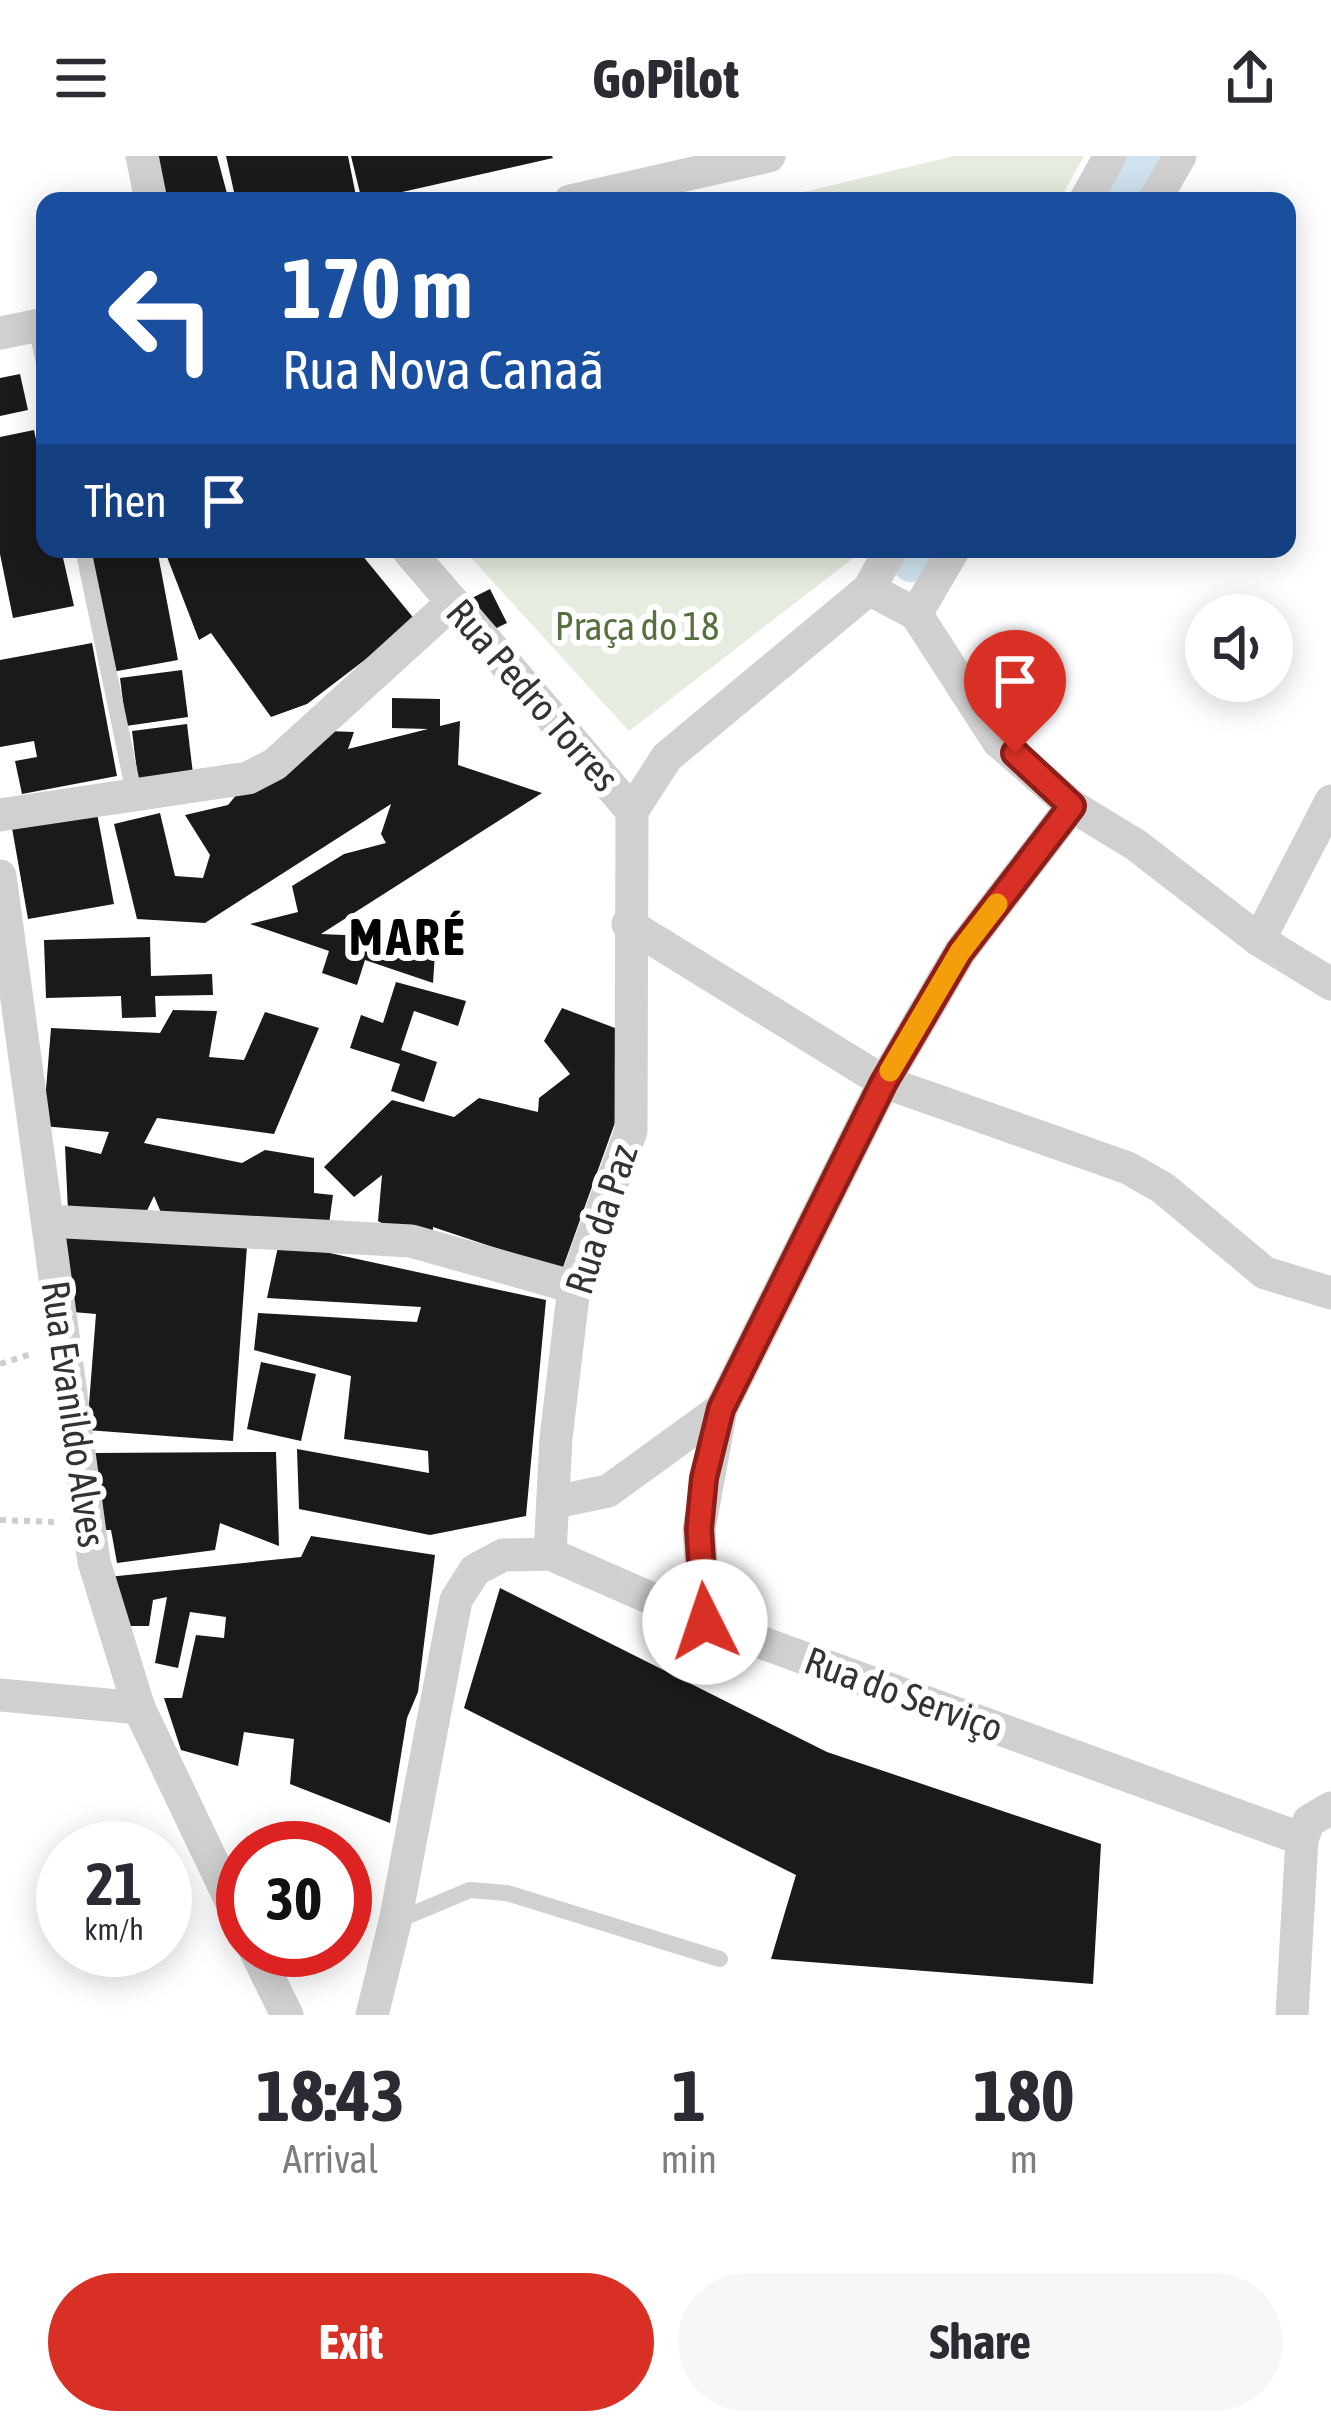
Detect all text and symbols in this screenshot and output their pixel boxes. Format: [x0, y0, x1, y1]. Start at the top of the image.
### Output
icon: menu [48, 45, 114, 111]
icon: share [1217, 45, 1283, 111]
text: GoPilot [592, 48, 739, 109]
icon: left [84, 240, 240, 396]
text: 170 m [282, 240, 472, 336]
text: Rua Nova Canaã [282, 339, 604, 400]
icon: arrive [191, 468, 257, 534]
text: Then [84, 475, 167, 527]
street label: Rua Pedro Torres [438, 590, 628, 800]
map controls [1185, 594, 1293, 702]
button: sound [1185, 594, 1293, 702]
park label: Praça do 18 [555, 604, 719, 648]
pin [964, 630, 1066, 753]
icon: arrive [982, 648, 1048, 714]
district label: MARÉ [349, 907, 467, 966]
street label: Rua da Paz [556, 1139, 646, 1299]
street label: Rua Evanildo Alves [34, 1278, 114, 1550]
position arrow [642, 1559, 768, 1685]
street label: Rua do Serviço [799, 1638, 1009, 1750]
speed limit sign: 30 [216, 1821, 372, 1977]
text: 21 [86, 1849, 142, 1918]
text: km/h [84, 1912, 144, 1946]
text: 18:43 [256, 2054, 405, 2136]
text: 1 [672, 2054, 706, 2136]
text: 180 [973, 2054, 1075, 2136]
text: Arrival [283, 2137, 378, 2181]
text: min [661, 2137, 717, 2181]
text: m [1010, 2137, 1038, 2181]
button: Exit [48, 2273, 654, 2411]
button: Share [678, 2273, 1283, 2411]

